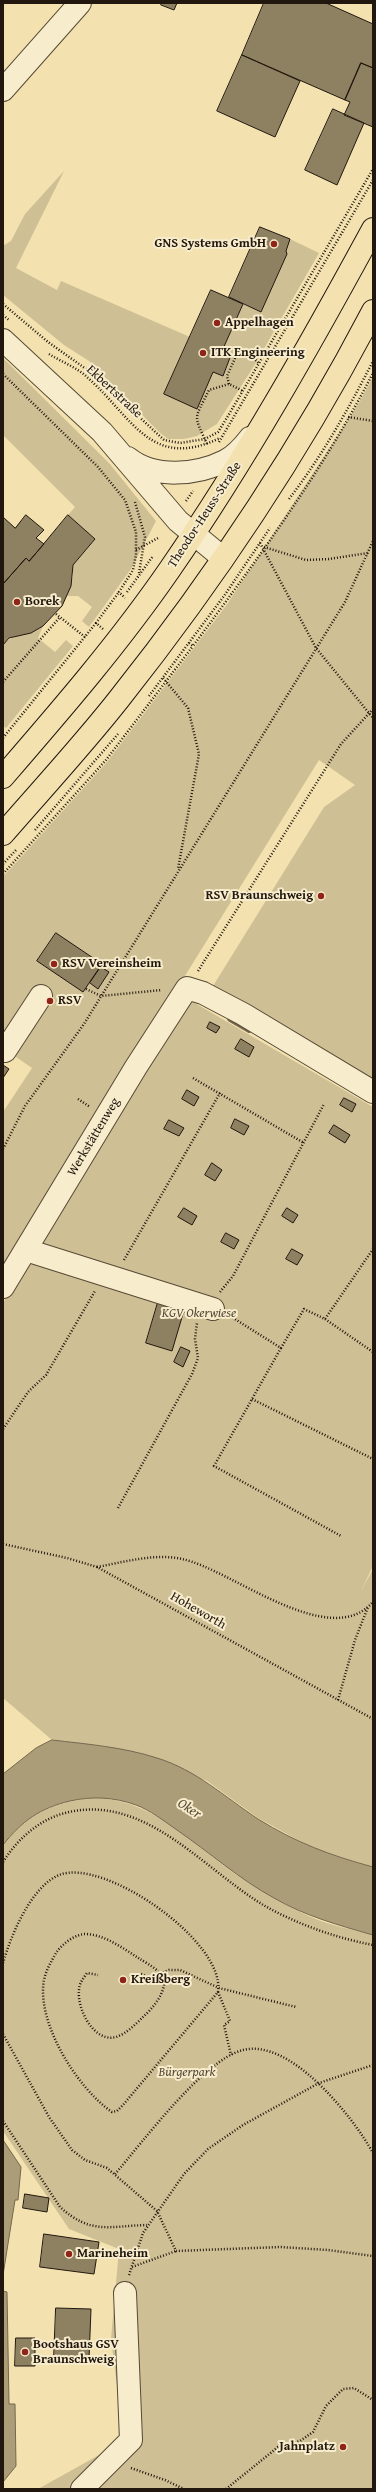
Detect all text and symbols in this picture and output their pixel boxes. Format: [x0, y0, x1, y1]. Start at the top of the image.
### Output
place label: GNS Systems GmbH [155, 236, 266, 252]
marker: GNS Systems GmbH [269, 239, 279, 249]
place label: Appelhagen [225, 315, 294, 331]
marker: Appelhagen [212, 318, 222, 328]
place label: ITK Engineering [211, 345, 305, 361]
marker: ITK Engineering [198, 348, 208, 358]
street label: Ekbertstraße [83, 362, 145, 422]
street label: Theodor-Heuss-Straße [165, 459, 245, 571]
place label: Borek [25, 594, 60, 610]
marker: Borek [12, 597, 22, 607]
place label: RSV Braunschweig [205, 888, 313, 904]
marker: RSV Braunschweig [316, 891, 326, 901]
place label: RSV Vereinsheim [62, 956, 161, 972]
marker: RSV Vereinsheim [49, 959, 59, 969]
place label: RSV [58, 993, 82, 1009]
marker: RSV [45, 996, 55, 1006]
street label: Werkstättenweg [64, 1095, 124, 1179]
park label: KGV Okerwiese [162, 1306, 236, 1322]
street label: Hoheworth [167, 1589, 229, 1633]
water label: Oker [174, 1795, 204, 1823]
place label: Kreißberg [131, 1972, 190, 1988]
marker: Kreißberg [118, 1975, 128, 1985]
park label: Bürgerpark [159, 2065, 215, 2081]
place label: Marineheim [77, 2246, 148, 2262]
marker: Marineheim [64, 2249, 74, 2259]
place label: Bootshaus GSV Braunschweig [33, 2337, 119, 2368]
marker: Bootshaus GSV Braunschweig [20, 2347, 30, 2357]
place label: Jahnplatz [279, 2439, 335, 2455]
marker: Jahnplatz [338, 2442, 348, 2452]

